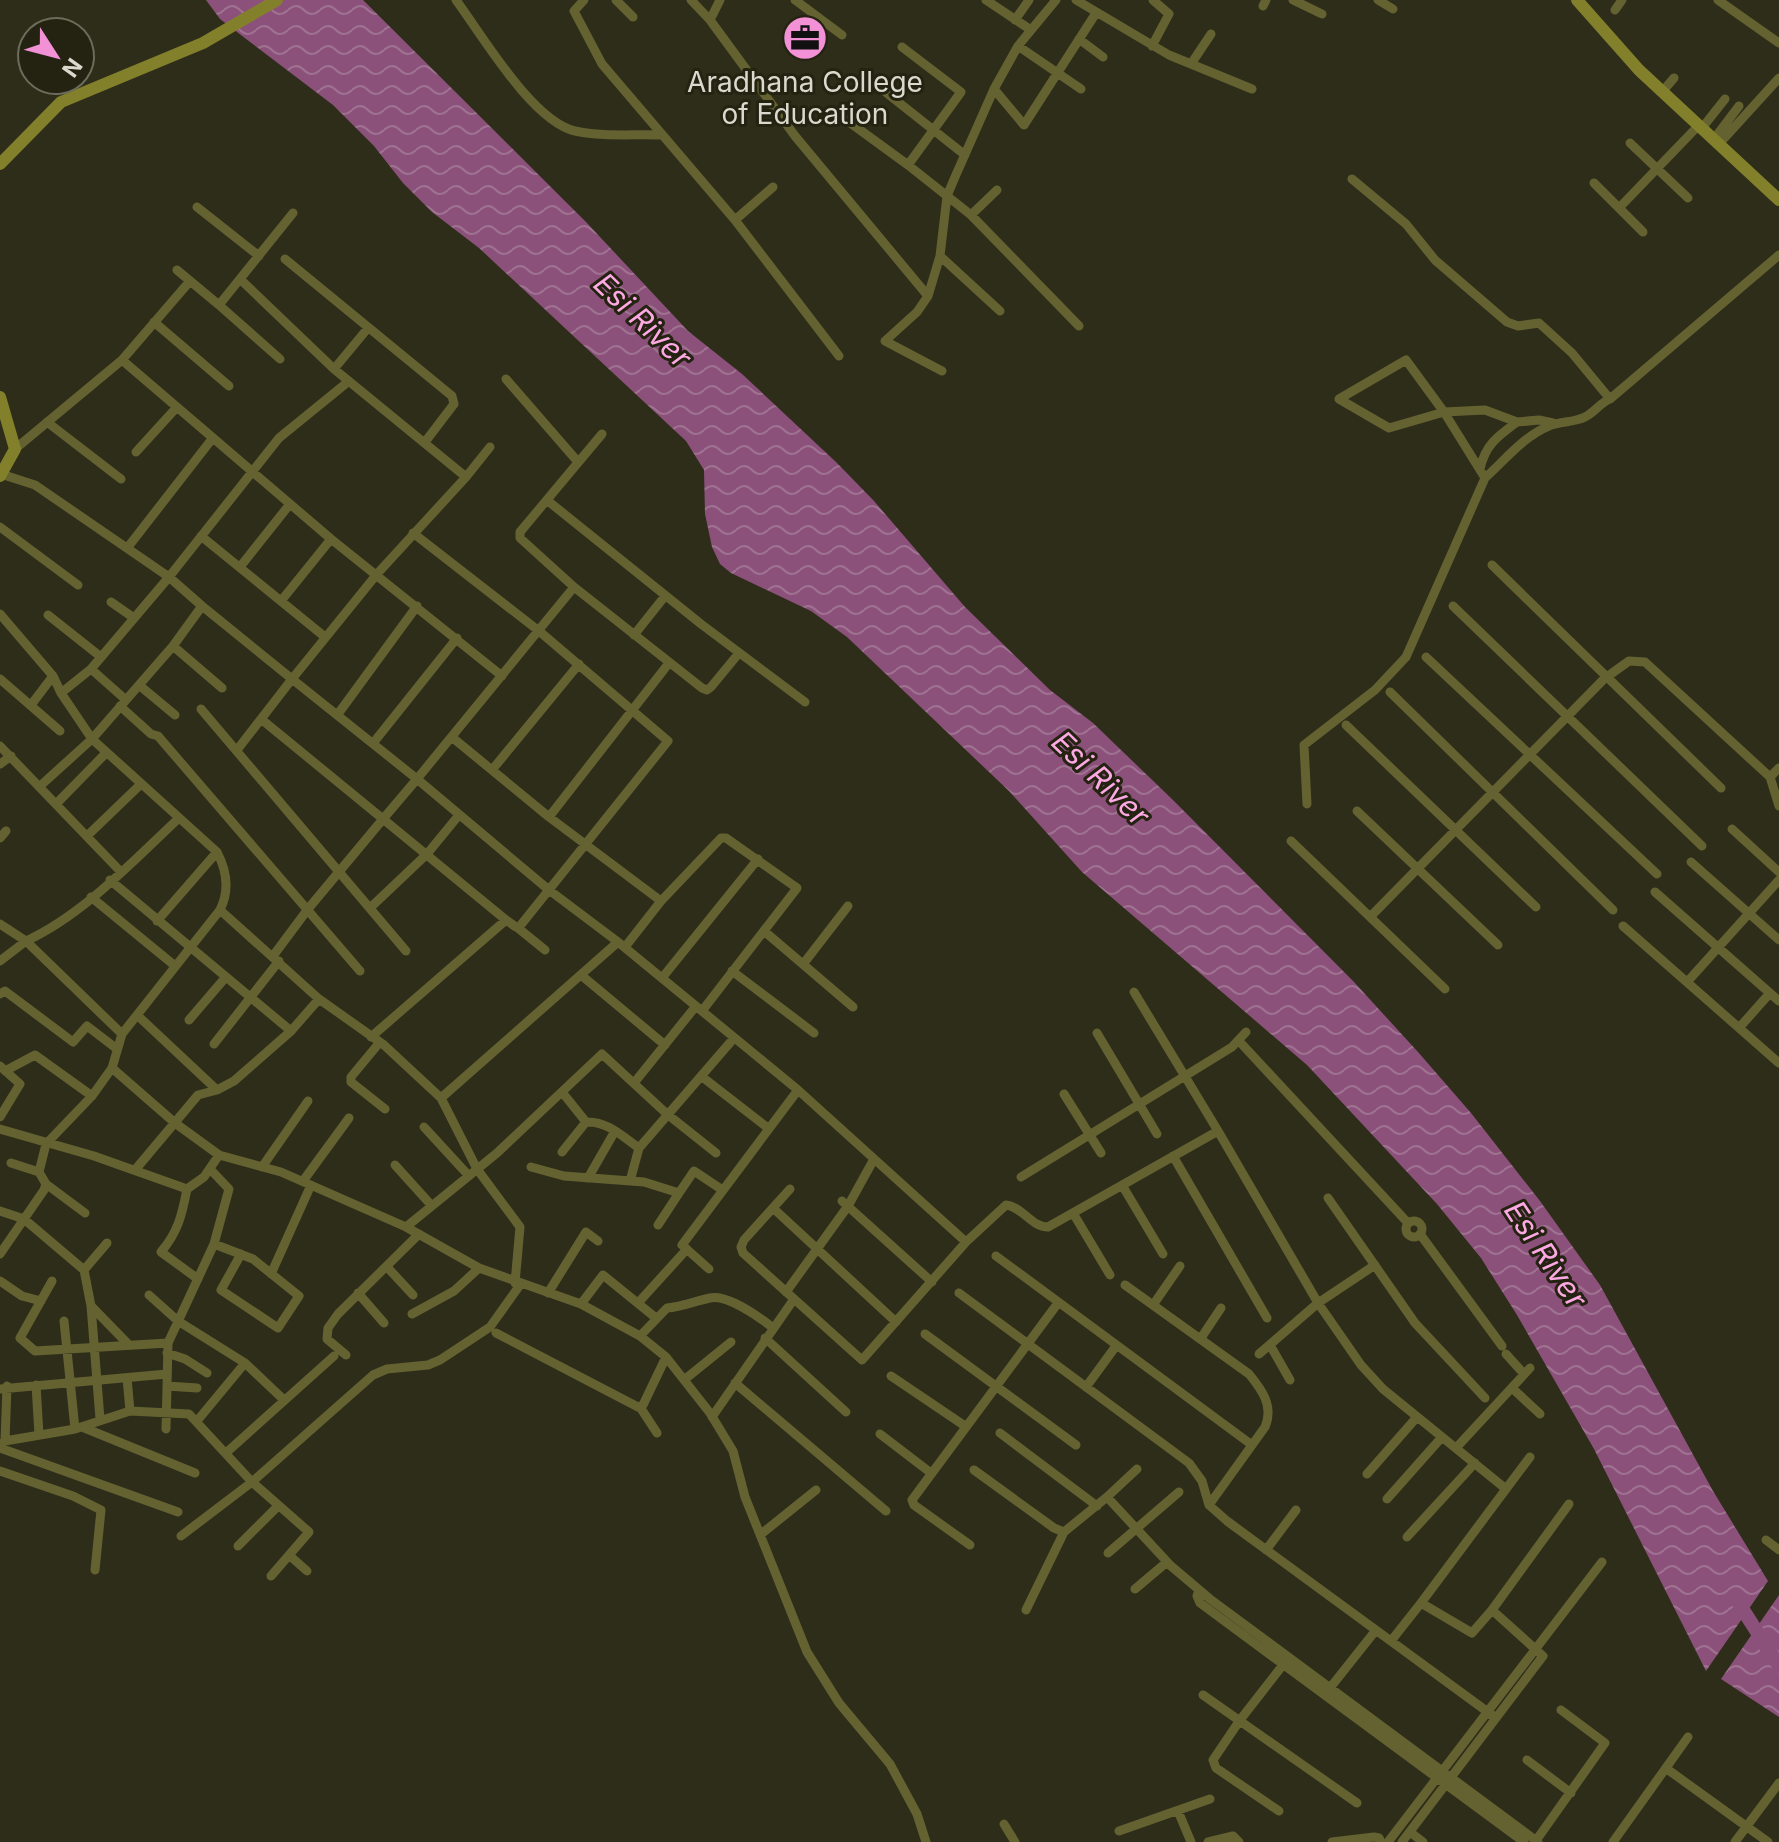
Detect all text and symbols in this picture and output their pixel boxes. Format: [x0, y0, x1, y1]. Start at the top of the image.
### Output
office icon: Aradhana College of Education [781, 14, 829, 62]
north arrow [16, 16, 96, 96]
text: N [57, 53, 88, 82]
place label: Aradhana College of Education [687, 65, 923, 131]
water label: Esi River [587, 265, 700, 375]
water label: Esi River [1045, 723, 1158, 833]
water label: Esi River [1497, 1194, 1595, 1315]

